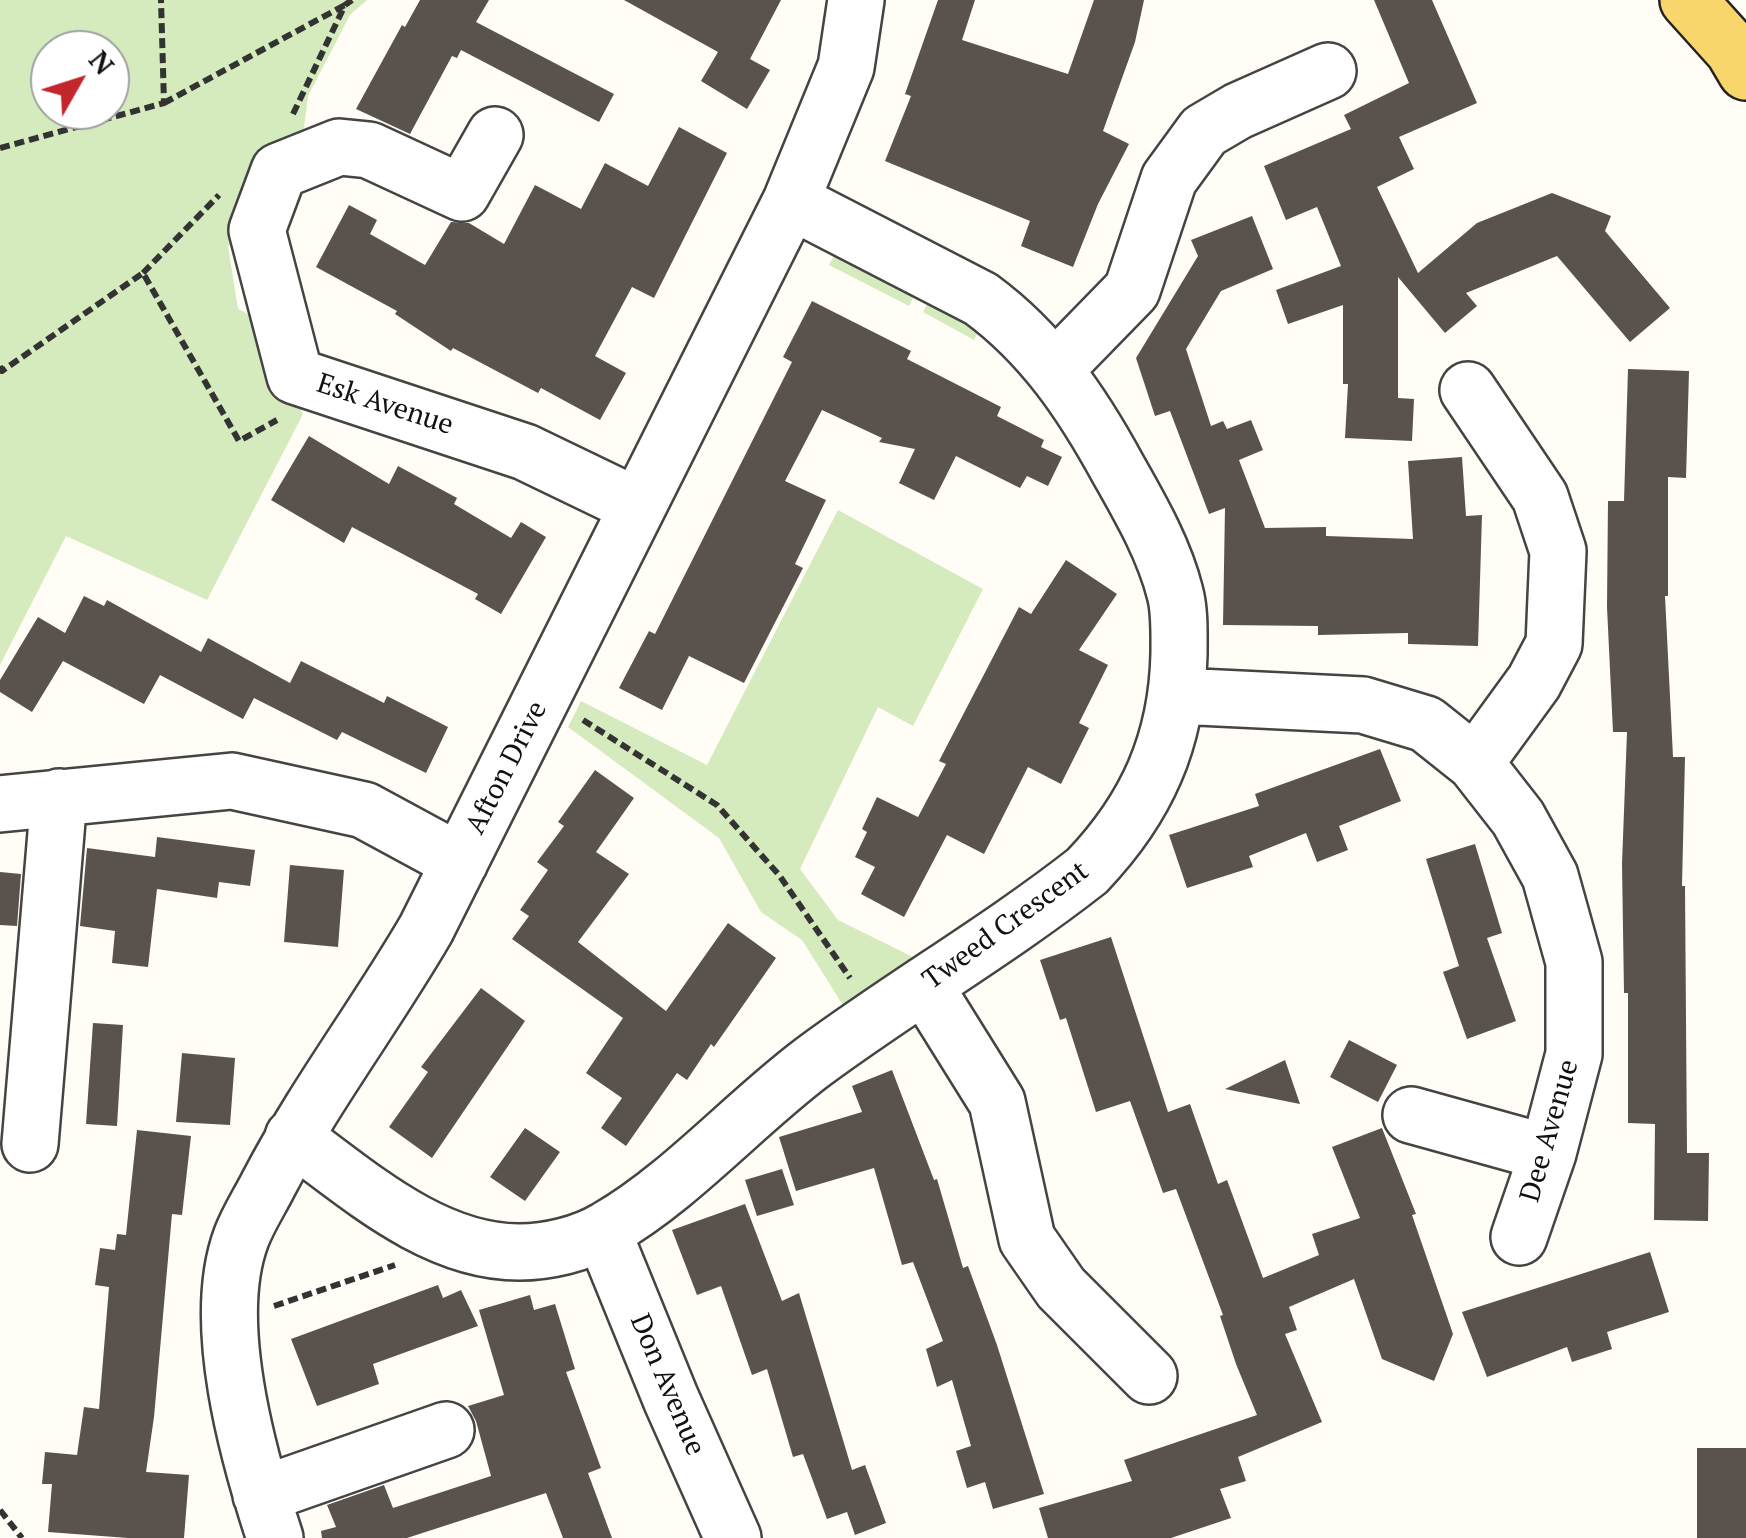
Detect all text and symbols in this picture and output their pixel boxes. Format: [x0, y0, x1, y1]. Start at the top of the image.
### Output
north arrow [30, 30, 130, 130]
text: N [81, 42, 123, 82]
street label: Esk Avenue [313, 367, 457, 443]
street label: Afton Drive [459, 696, 555, 840]
street label: Tweed Crescent [917, 855, 1095, 997]
street label: Dee Avenue [1514, 1056, 1586, 1206]
street label: Don Avenue [622, 1309, 712, 1461]

